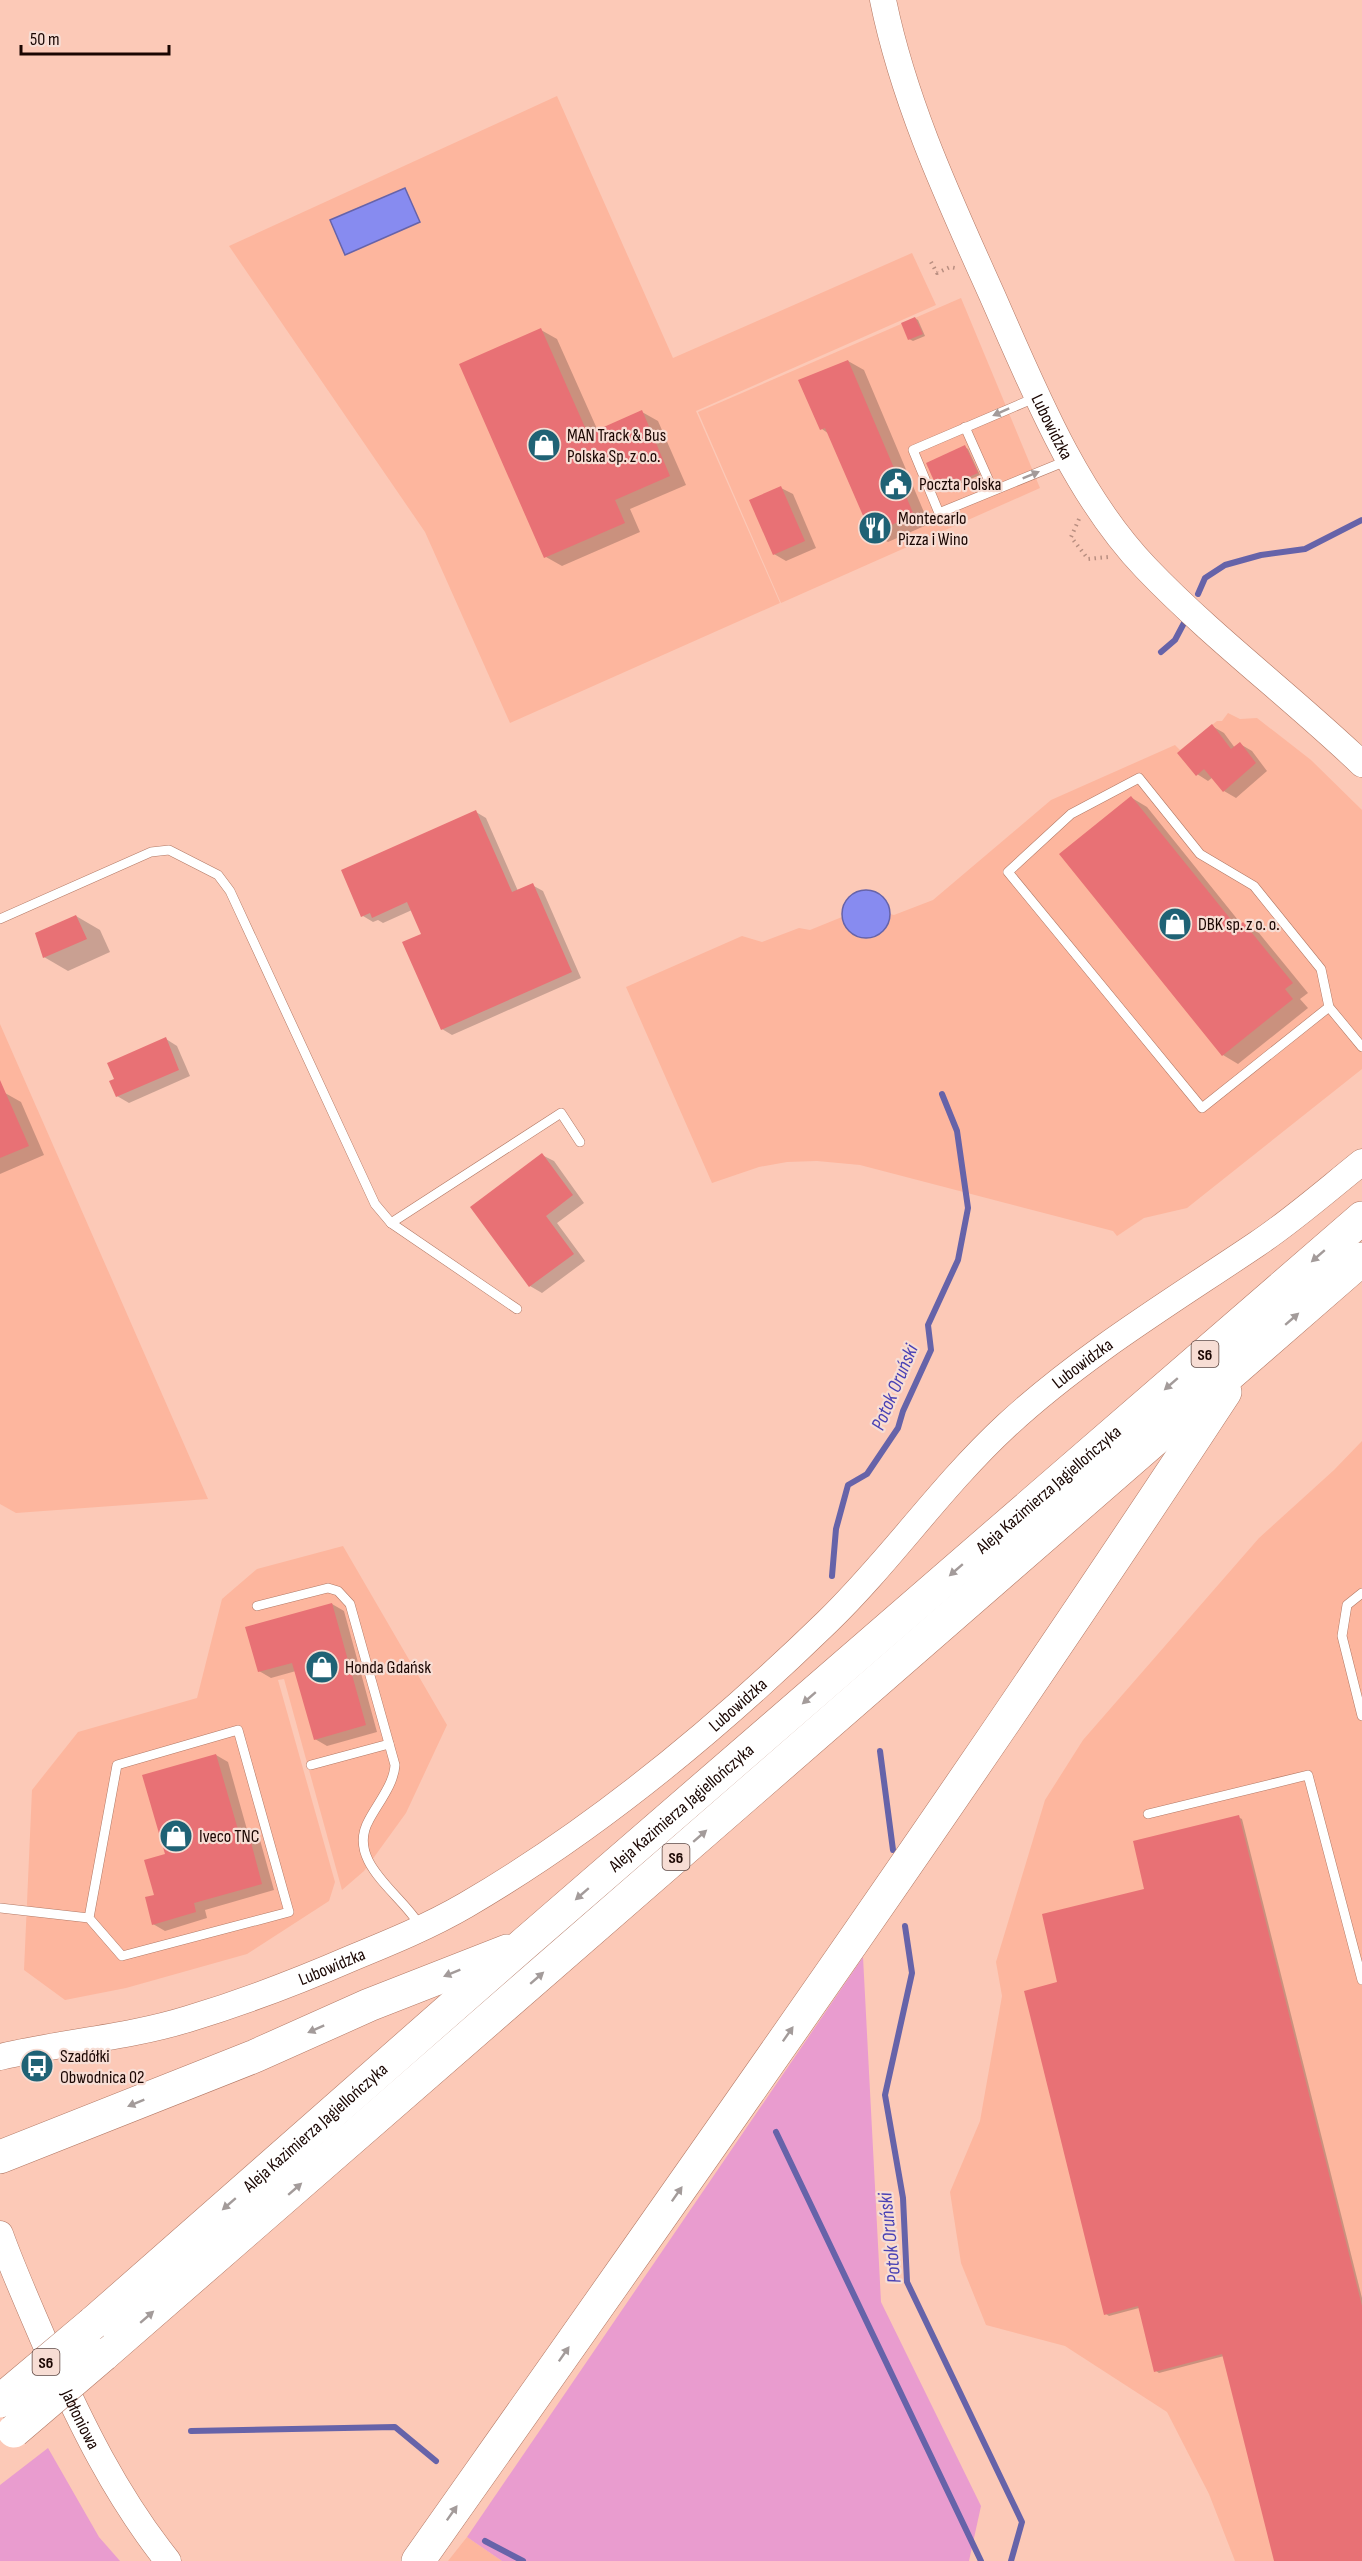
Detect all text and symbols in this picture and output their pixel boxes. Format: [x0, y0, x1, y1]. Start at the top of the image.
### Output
scale bar [21, 18, 170, 56]
text: 50 m [30, 29, 60, 50]
street label: Lubowidzka [1027, 391, 1077, 463]
one-way arrow [992, 407, 1010, 417]
place label: MAN Track & Bus Polska Sp. z o.o. [567, 425, 666, 467]
shop icon: MAN Track & Bus Polska Sp. z o.o. [526, 427, 562, 463]
public building icon: Poczta Polska [878, 466, 914, 502]
one-way arrow [1022, 470, 1040, 480]
place label: Poczta Polska [919, 474, 1002, 495]
place label: Montecarlo Pizza i Wino [898, 508, 968, 550]
restaurant icon: Montecarlo Pizza i Wino [857, 510, 893, 546]
shop icon: DBK sp. z o. o. [1157, 906, 1193, 942]
place label: DBK sp. z o. o. [1198, 914, 1280, 935]
one-way arrow [1311, 1249, 1326, 1262]
one-way arrow [1284, 1313, 1300, 1326]
street label: Lubowidzka [1048, 1334, 1117, 1393]
water label: Potok Oruński [866, 1340, 924, 1434]
road number: S6 [1192, 1341, 1218, 1367]
one-way arrow [1164, 1377, 1179, 1390]
street label: Aleja Kazimierza Jagiellończyka [971, 1421, 1126, 1559]
one-way arrow [949, 1563, 964, 1577]
shop icon: Honda Gdańsk [304, 1649, 340, 1685]
place label: Honda Gdańsk [345, 1657, 431, 1678]
street label: Lubowidzka [705, 1674, 772, 1736]
one-way arrow [802, 1691, 817, 1704]
street label: Aleja Kazimierza Jagiellończyka [604, 1740, 758, 1877]
shop icon: Iveco TNC [158, 1818, 194, 1854]
place label: Iveco TNC [199, 1826, 259, 1847]
one-way arrow [692, 1829, 707, 1843]
road number: S6 [662, 1844, 690, 1870]
one-way arrow [575, 1887, 590, 1900]
street label: Lubowidzka [296, 1944, 368, 1990]
one-way arrow [442, 1968, 460, 1978]
one-way arrow [529, 1972, 545, 1985]
one-way arrow [306, 2024, 324, 2034]
one-way arrow [782, 2027, 794, 2043]
place label: Szadółki Obwodnica 02 [60, 2046, 145, 2088]
bus stop icon: Szadółki Obwodnica 02 [19, 2048, 55, 2084]
street label: Aleja Kazimierza Jagiellończyka [239, 2059, 392, 2197]
one-way arrow [126, 2098, 144, 2108]
one-way arrow [287, 2183, 302, 2196]
one-way arrow [670, 2187, 682, 2202]
water label: Potok Oruński [873, 2190, 907, 2284]
one-way arrow [222, 2197, 237, 2210]
one-way arrow [139, 2311, 154, 2324]
one-way arrow [558, 2346, 570, 2362]
road number: S6 [32, 2349, 60, 2375]
street label: Jabłoniowa [56, 2385, 104, 2453]
one-way arrow [446, 2506, 458, 2522]

